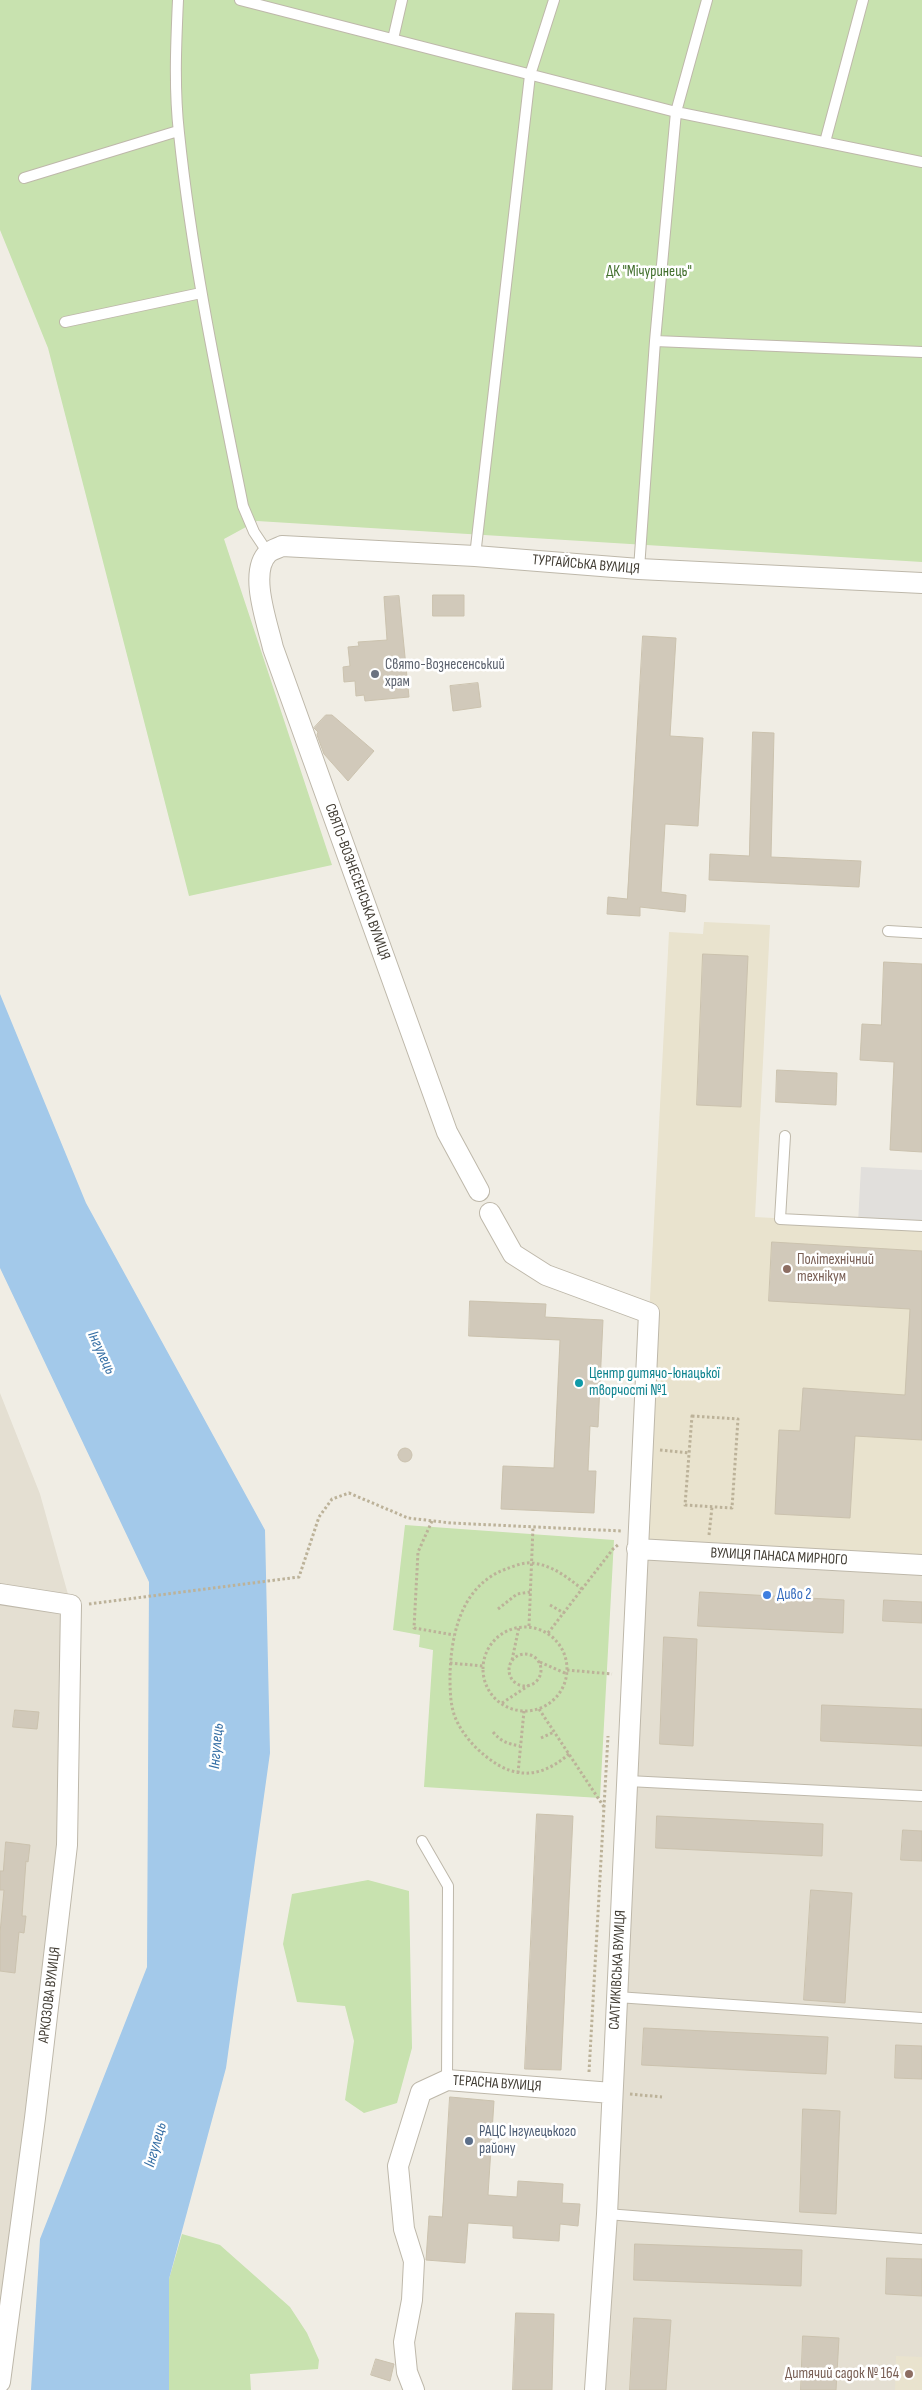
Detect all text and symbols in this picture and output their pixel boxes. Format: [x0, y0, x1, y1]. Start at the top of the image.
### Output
park label: ДК "Мічуринець" [606, 263, 692, 281]
street label: ТУРГАЙСЬКА ВУЛИЦЯ [532, 551, 640, 579]
place label: Свято-Вознесенський храм [385, 656, 505, 691]
marker: Свято-Вознесенський храм [369, 668, 381, 680]
street label: СВЯТО-ВОЗНЕСЕНСЬКА ВУЛИЦЯ [320, 801, 394, 963]
place label: Політехнічний технікум [797, 1251, 874, 1286]
marker: Політехнічний технікум [781, 1263, 793, 1275]
water label: Інгулець [83, 1328, 119, 1378]
place label: Центр дитячо-юнацької творчості №1 [589, 1365, 720, 1400]
marker: Центр дитячо-юнацької творчості №1 [573, 1377, 585, 1389]
street label: ВУЛИЦЯ ПАНАСА МИРНОГО [710, 1544, 848, 1570]
place label: Диво 2 [777, 1586, 811, 1604]
marker: Диво 2 [761, 1589, 773, 1601]
water label: Інгулець [205, 1722, 229, 1770]
street label: САЛТИКІВСЬКА ВУЛИЦЯ [606, 1910, 630, 2030]
street label: АРКОЗОВА ВУЛИЦЯ [35, 1946, 65, 2044]
street label: ТЕРАСНА ВУЛИЦЯ [452, 2072, 542, 2096]
water label: Інгулець [140, 2120, 172, 2170]
place label: РАЦС Інгулецького району [479, 2123, 576, 2158]
marker: РАЦС Інгулецького району [463, 2135, 475, 2147]
place label: Дитячий садок № 164 [785, 2365, 899, 2383]
marker: Дитячий садок № 164 [903, 2368, 915, 2380]

